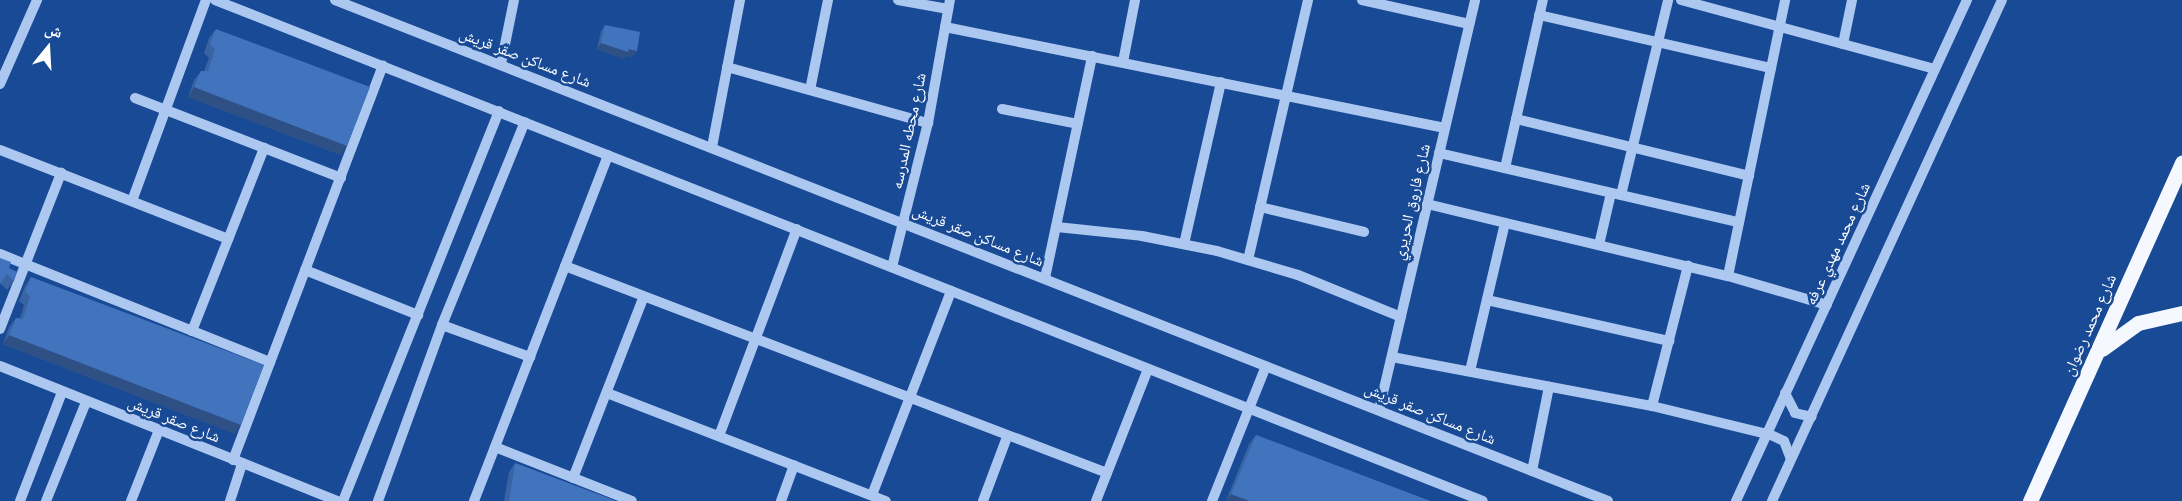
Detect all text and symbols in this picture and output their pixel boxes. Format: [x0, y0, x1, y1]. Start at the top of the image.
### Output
north arrow [18, 18, 78, 78]
text: ش [43, 19, 65, 42]
street label: شارع مساكن صقر قريش [456, 24, 594, 92]
street label: شارع محطه المدرسه [887, 71, 931, 191]
street label: شارع فاروق الحريري [1389, 142, 1435, 262]
street label: شارع محمد مهدي عرفه [1801, 180, 1875, 308]
street label: شارع مساكن صقر قريش [910, 201, 1046, 271]
street label: شارع محمد رضوان [2059, 271, 2121, 379]
street label: شارع مساكن صقر قريش [1362, 379, 1498, 449]
street label: شارع صقر قريش [125, 393, 223, 447]

